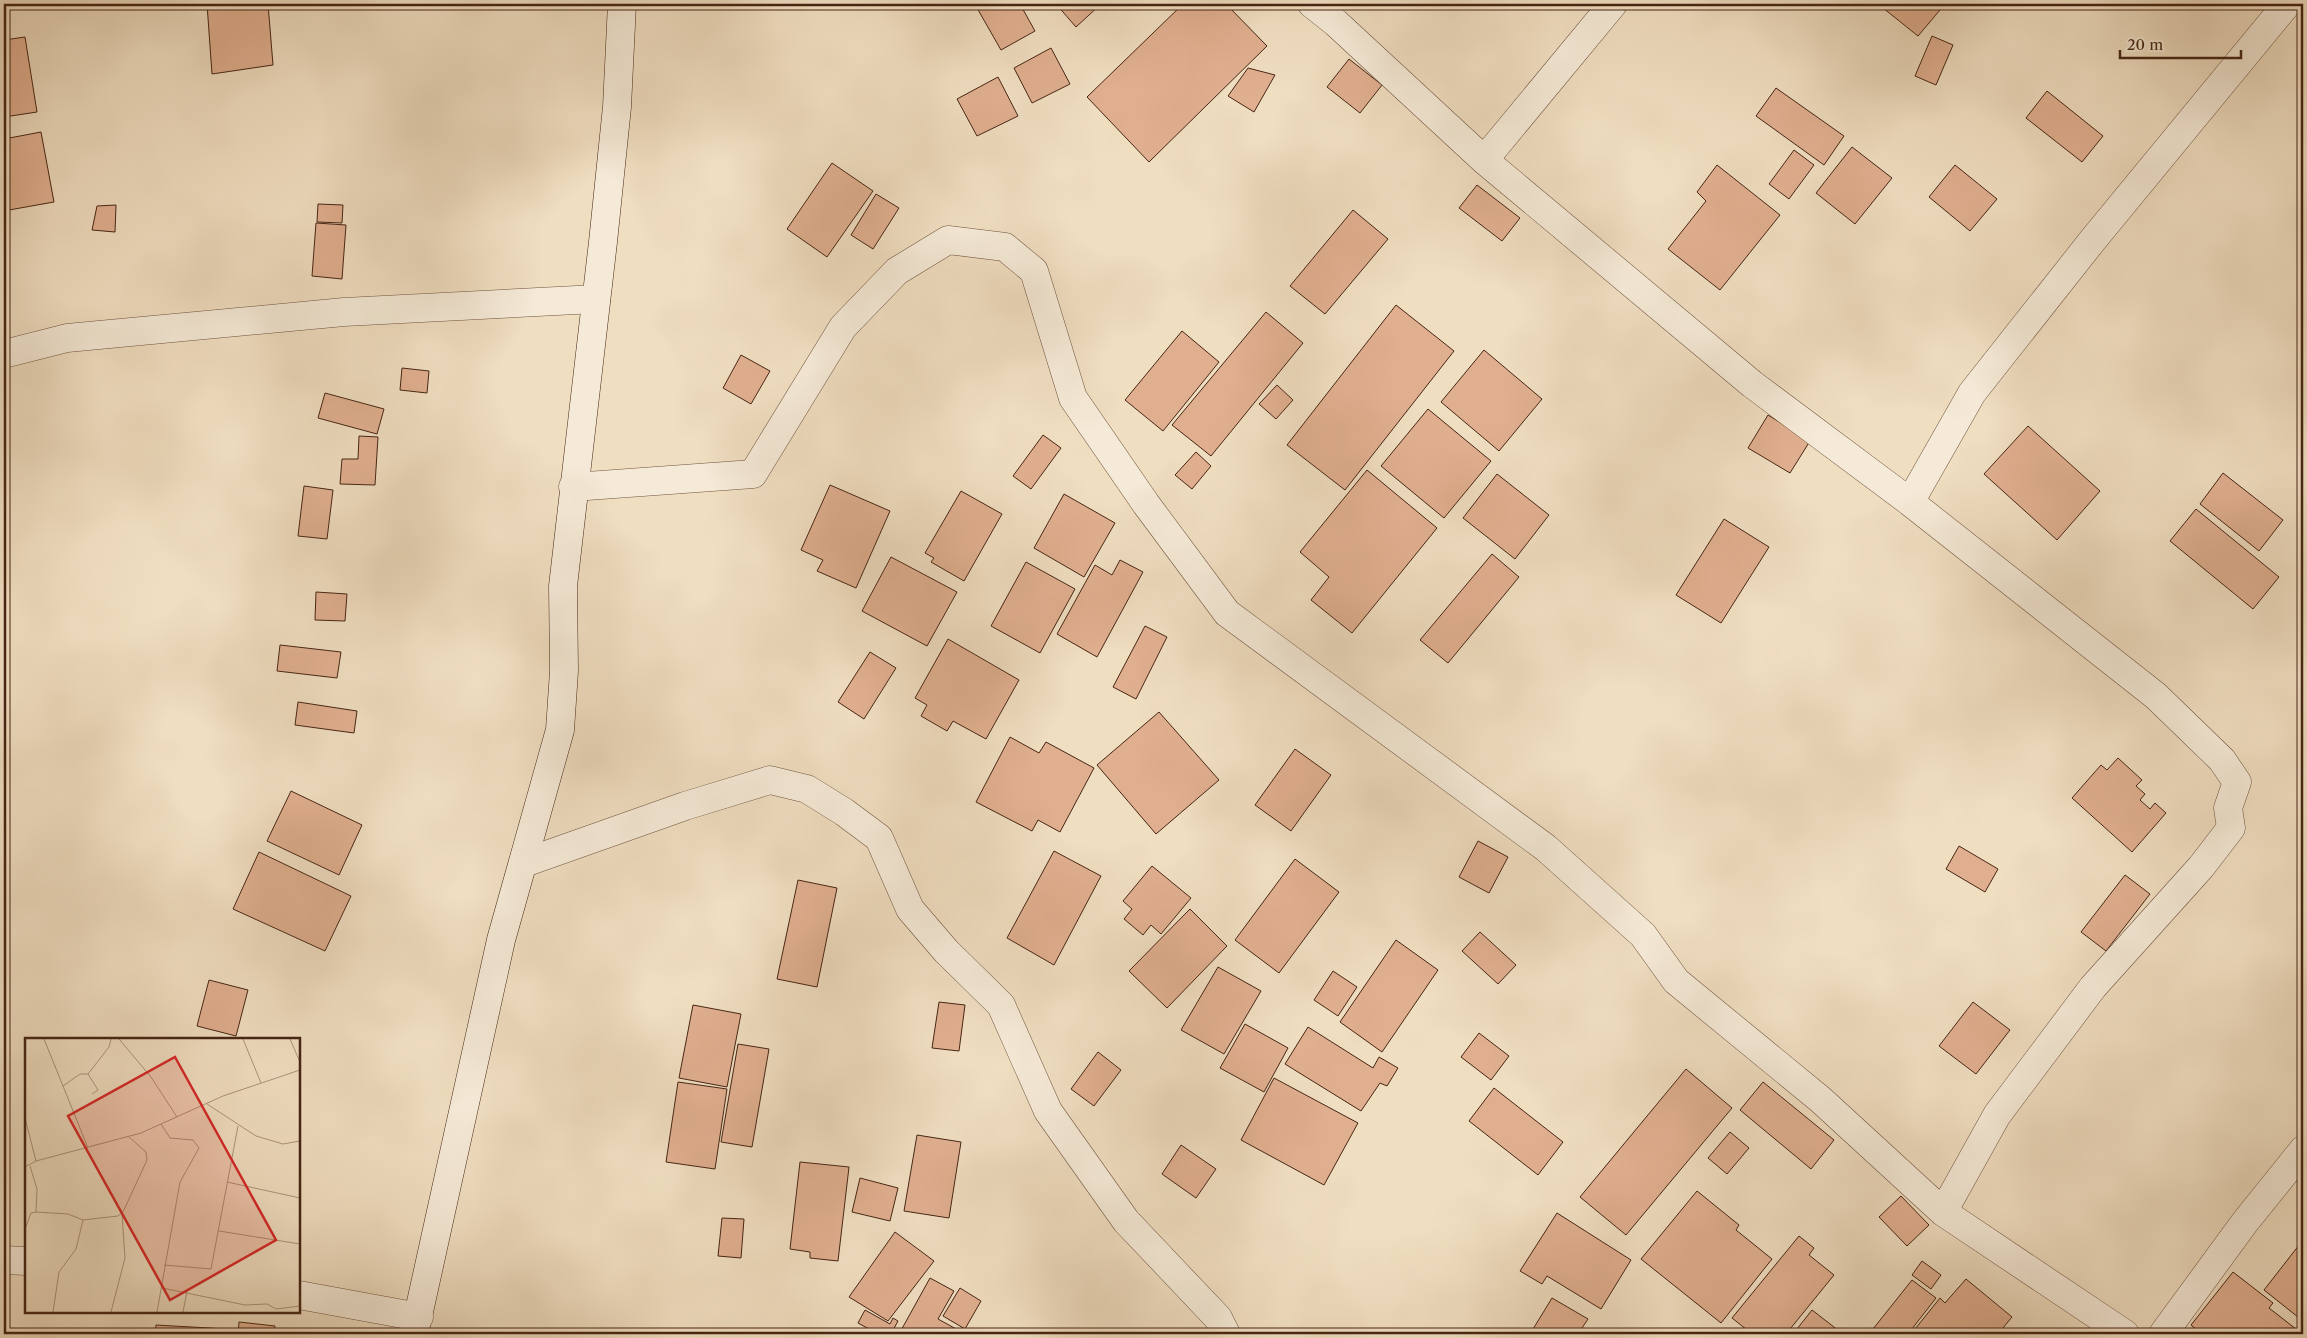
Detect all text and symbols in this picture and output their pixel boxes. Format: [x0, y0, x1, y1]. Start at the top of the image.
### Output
scale bar [2120, 28, 2241, 60]
text: 20 m [2127, 35, 2163, 54]
inset map [25, 1038, 300, 1313]

